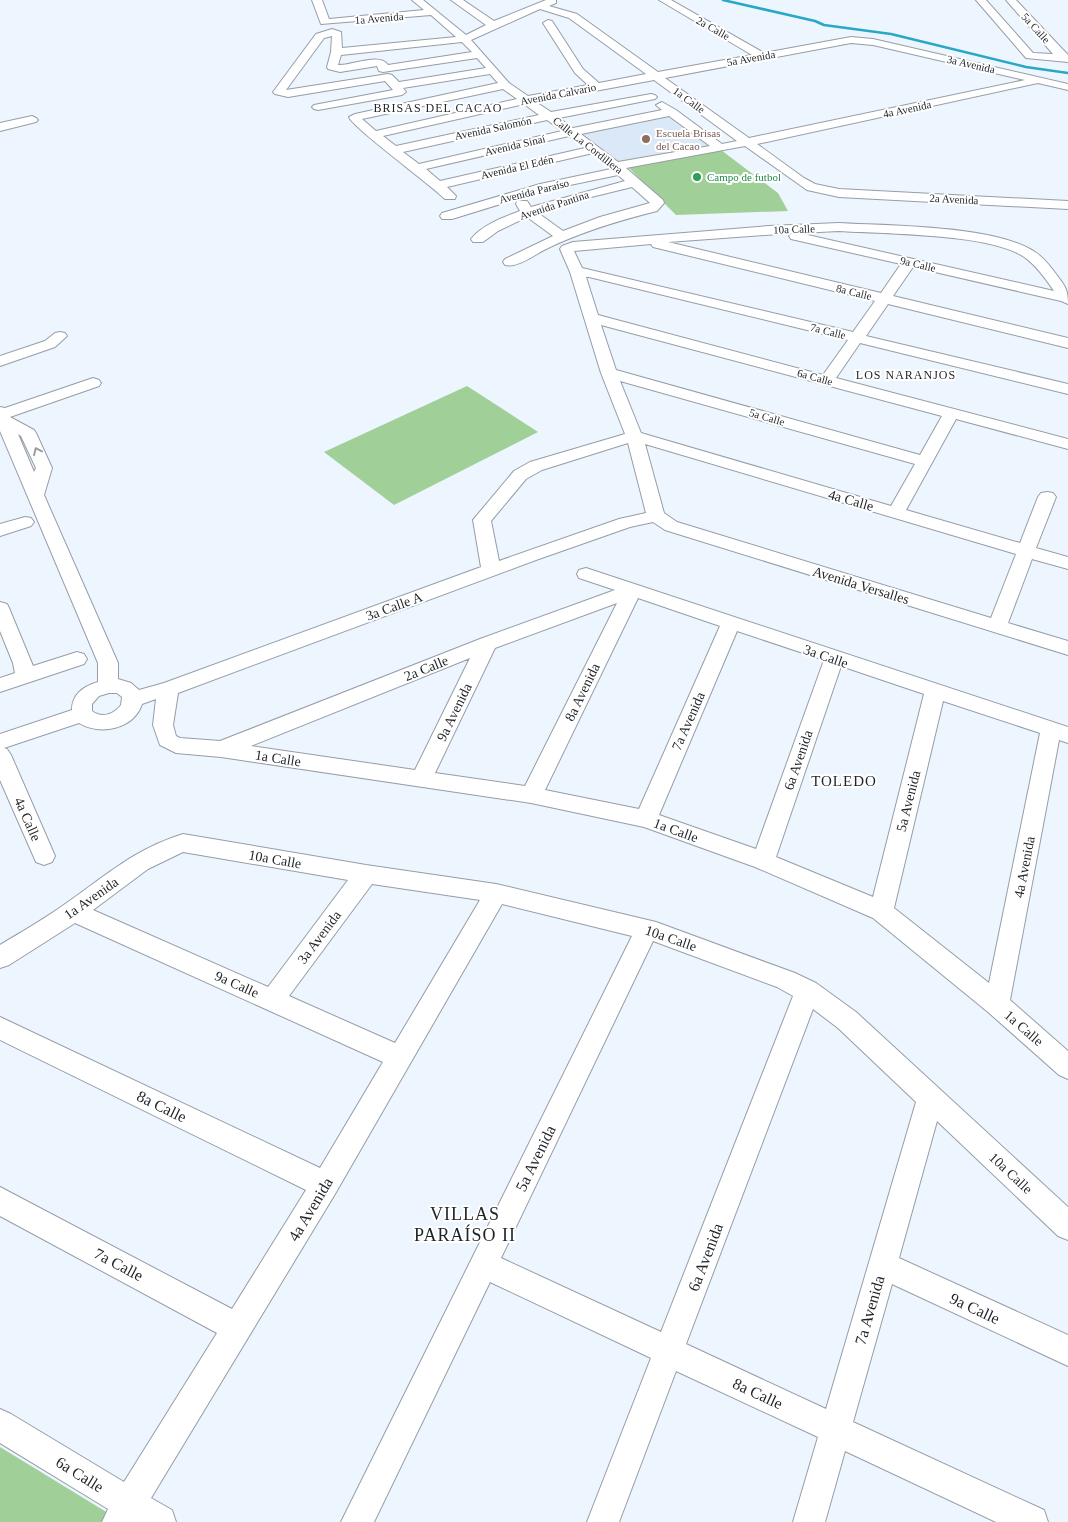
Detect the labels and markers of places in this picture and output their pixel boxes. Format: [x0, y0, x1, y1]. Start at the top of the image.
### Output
place label: Escuela Brisas del Cacao [656, 127, 720, 152]
marker: Escuela Brisas del Cacao [640, 133, 652, 145]
marker: Campo de futbol [691, 171, 703, 183]
place label: Campo de futbol [707, 171, 781, 183]

